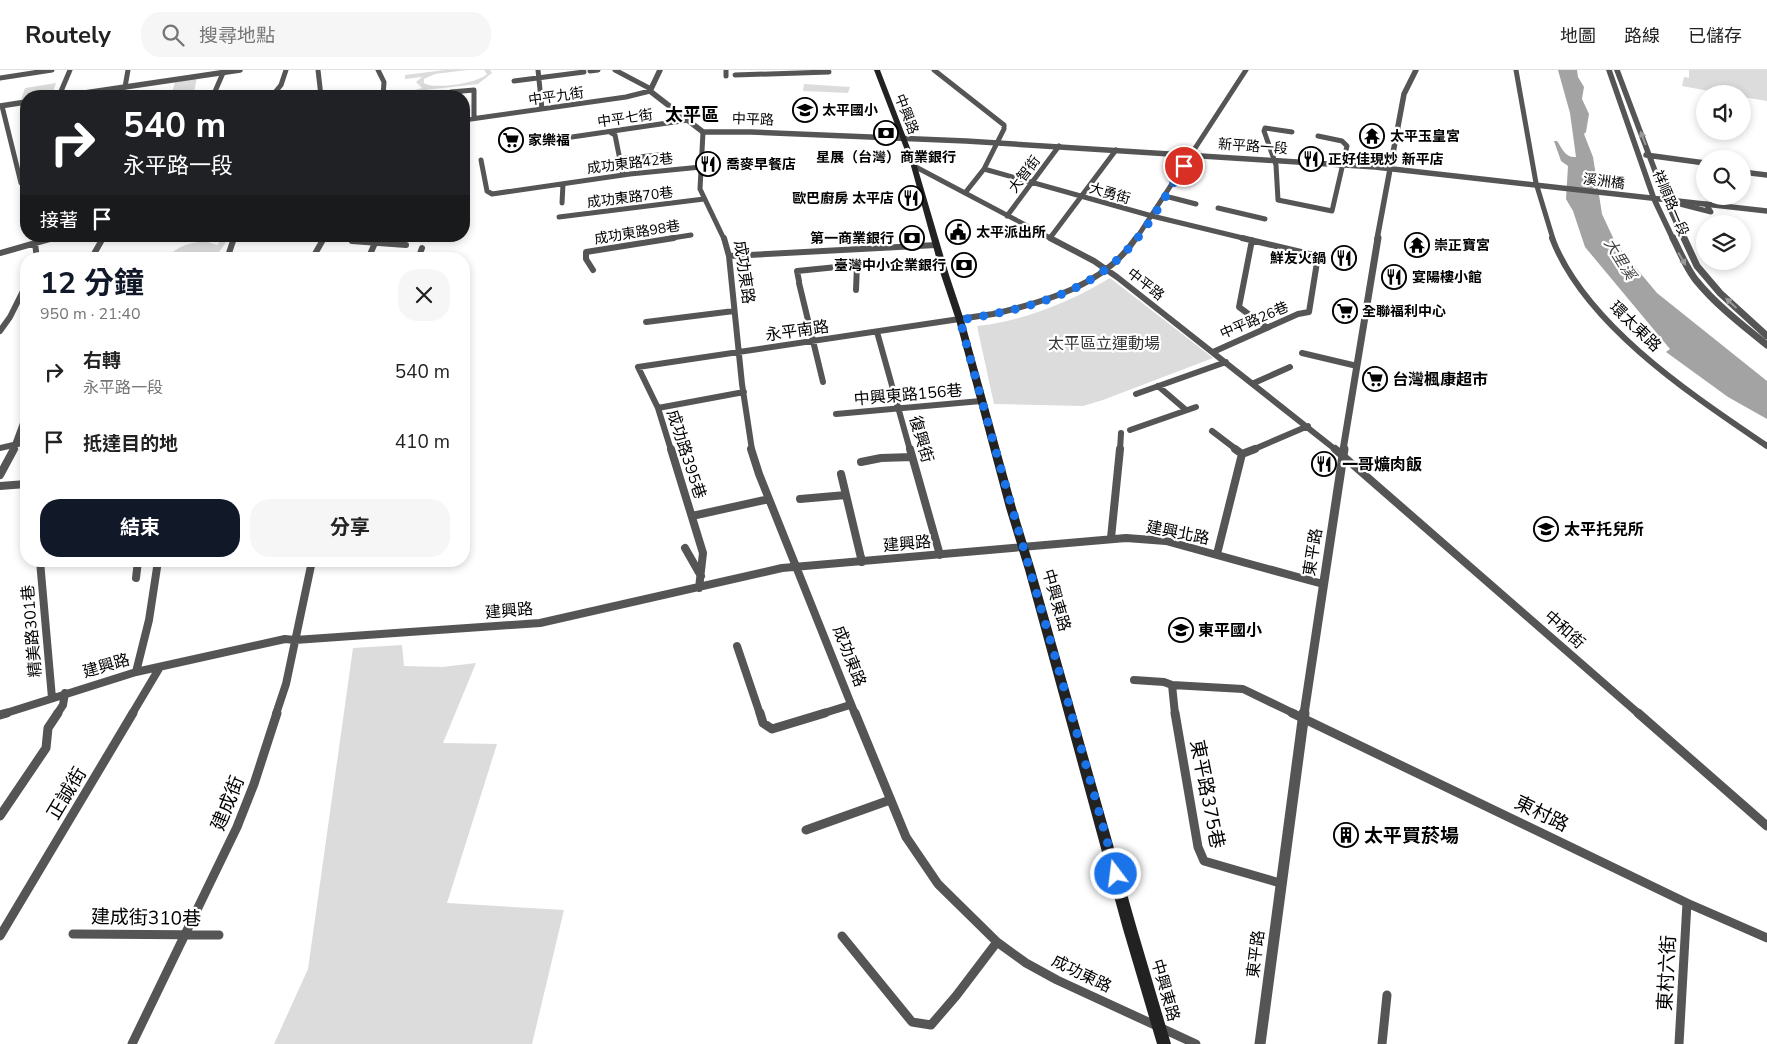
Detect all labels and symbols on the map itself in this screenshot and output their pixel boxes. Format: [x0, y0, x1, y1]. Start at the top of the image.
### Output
street label: 中平九街 [527, 83, 585, 110]
street label: 中興路 [890, 91, 923, 137]
school or university icon: 太平國小 [792, 97, 818, 123]
place label: 太平國小 [822, 101, 878, 120]
district label: 太平區 [665, 103, 719, 127]
street label: 中平七街 [596, 105, 654, 132]
street label: 中平路 [732, 109, 774, 130]
bank icon: 星展（台灣）商業銀行 [873, 120, 899, 146]
temple icon: 太平玉皇宮 [1359, 123, 1385, 149]
supermarket icon: 家樂福 [498, 127, 524, 153]
place label: 太平玉皇宮 [1390, 127, 1460, 146]
one-way arrow [1639, 130, 1647, 145]
place label: 家樂福 [528, 131, 570, 150]
street label: 新平路一段 [1217, 135, 1289, 158]
pin [1163, 145, 1205, 187]
restaurant icon: 正好佳現炒 新平店 [1298, 146, 1324, 172]
place label: 星展（台灣）商業銀行 [816, 148, 956, 167]
street label: 成功東路42巷 [586, 149, 674, 178]
place label: 正好佳現炒 新平店 [1328, 150, 1444, 169]
restaurant icon: 喬麥早餐店 [695, 151, 721, 177]
street label: 大智街 [1004, 152, 1045, 197]
place label: 喬麥早餐店 [726, 155, 796, 174]
street label: 祥順路一段 [1648, 167, 1693, 239]
street label: 溪洲橋 [1582, 170, 1626, 193]
street label: 大勇街 [1087, 179, 1133, 208]
street label: 成功東路70巷 [586, 183, 674, 212]
restaurant icon: 歐巴廚房 太平店 [898, 185, 924, 211]
place label: 歐巴廚房 太平店 [792, 189, 894, 208]
street label: 成功東路98巷 [593, 216, 681, 249]
public building icon: 太平派出所 [945, 219, 971, 245]
place label: 太平派出所 [976, 223, 1046, 242]
bank icon: 第一商業銀行 [899, 225, 925, 251]
place label: 第一商業銀行 [810, 229, 894, 248]
temple icon: 崇正寶宮 [1404, 232, 1430, 258]
water label: 大里溪 [1600, 235, 1641, 285]
place label: 崇正寶宮 [1434, 236, 1490, 255]
street label: 成功東路 [729, 239, 759, 305]
restaurant icon: 鮮友火鍋 [1331, 245, 1357, 271]
place label: 鮮友火鍋 [1270, 249, 1326, 268]
bank icon: 臺灣中小企業銀行 [951, 252, 977, 278]
one-way arrow [1678, 252, 1687, 266]
place label: 臺灣中小企業銀行 [834, 256, 946, 275]
street label: 中平路 [1123, 264, 1168, 305]
restaurant icon: 宴陽樓小館 [1381, 264, 1407, 290]
place label: 宴陽樓小館 [1412, 268, 1482, 287]
street label: 中平路26巷 [1217, 297, 1291, 343]
street label: 環太東路 [1605, 297, 1666, 357]
one-way arrow [1725, 297, 1737, 309]
supermarket icon: 全聯福利中心 [1332, 298, 1358, 324]
place label: 全聯福利中心 [1362, 302, 1446, 321]
street label: 永平南路 [764, 316, 830, 346]
park label: 太平區立運動場 [1048, 333, 1160, 355]
supermarket icon: 台灣楓康超市 [1362, 366, 1388, 392]
place label: 台灣楓康超市 [1392, 369, 1488, 391]
street label: 中興東路156巷 [853, 379, 963, 411]
street label: 成功路395巷 [661, 407, 711, 502]
street label: 復興街 [904, 413, 938, 465]
restaurant icon: 一哥爌肉飯 [1311, 451, 1337, 477]
place label: 一哥爌肉飯 [1342, 454, 1422, 476]
street label: 建興北路 [1144, 516, 1211, 550]
school or university icon: 太平托兒所 [1533, 516, 1559, 542]
place label: 太平托兒所 [1564, 519, 1644, 541]
street label: 東平路 [1298, 527, 1328, 578]
street label: 建興路 [882, 531, 932, 557]
street label: 中興東路 [1037, 566, 1075, 634]
street label: 精美路301巷 [17, 584, 47, 678]
street label: 建興路 [484, 598, 534, 624]
street label: 中和街 [1539, 606, 1590, 654]
school or university icon: 東平國小 [1168, 617, 1194, 643]
place label: 東平國小 [1198, 620, 1262, 642]
street label: 成功東路 [827, 623, 871, 690]
street label: 建興路 [80, 649, 132, 683]
street label: 東平路375巷 [1184, 738, 1230, 851]
street label: 正誠街 [41, 762, 93, 825]
street label: 建成街 [205, 772, 251, 835]
street label: 東村路 [1510, 790, 1573, 838]
building icon: 太平買菸場 [1333, 822, 1359, 848]
place label: 太平買菸場 [1364, 823, 1459, 849]
position arrow [1089, 847, 1141, 899]
street label: 建成街310巷 [91, 904, 201, 932]
street label: 東平路 [1242, 929, 1270, 979]
street label: 東村六街 [1652, 934, 1682, 1012]
street label: 成功東路 [1048, 950, 1115, 998]
street label: 中興東路 [1146, 956, 1184, 1024]

